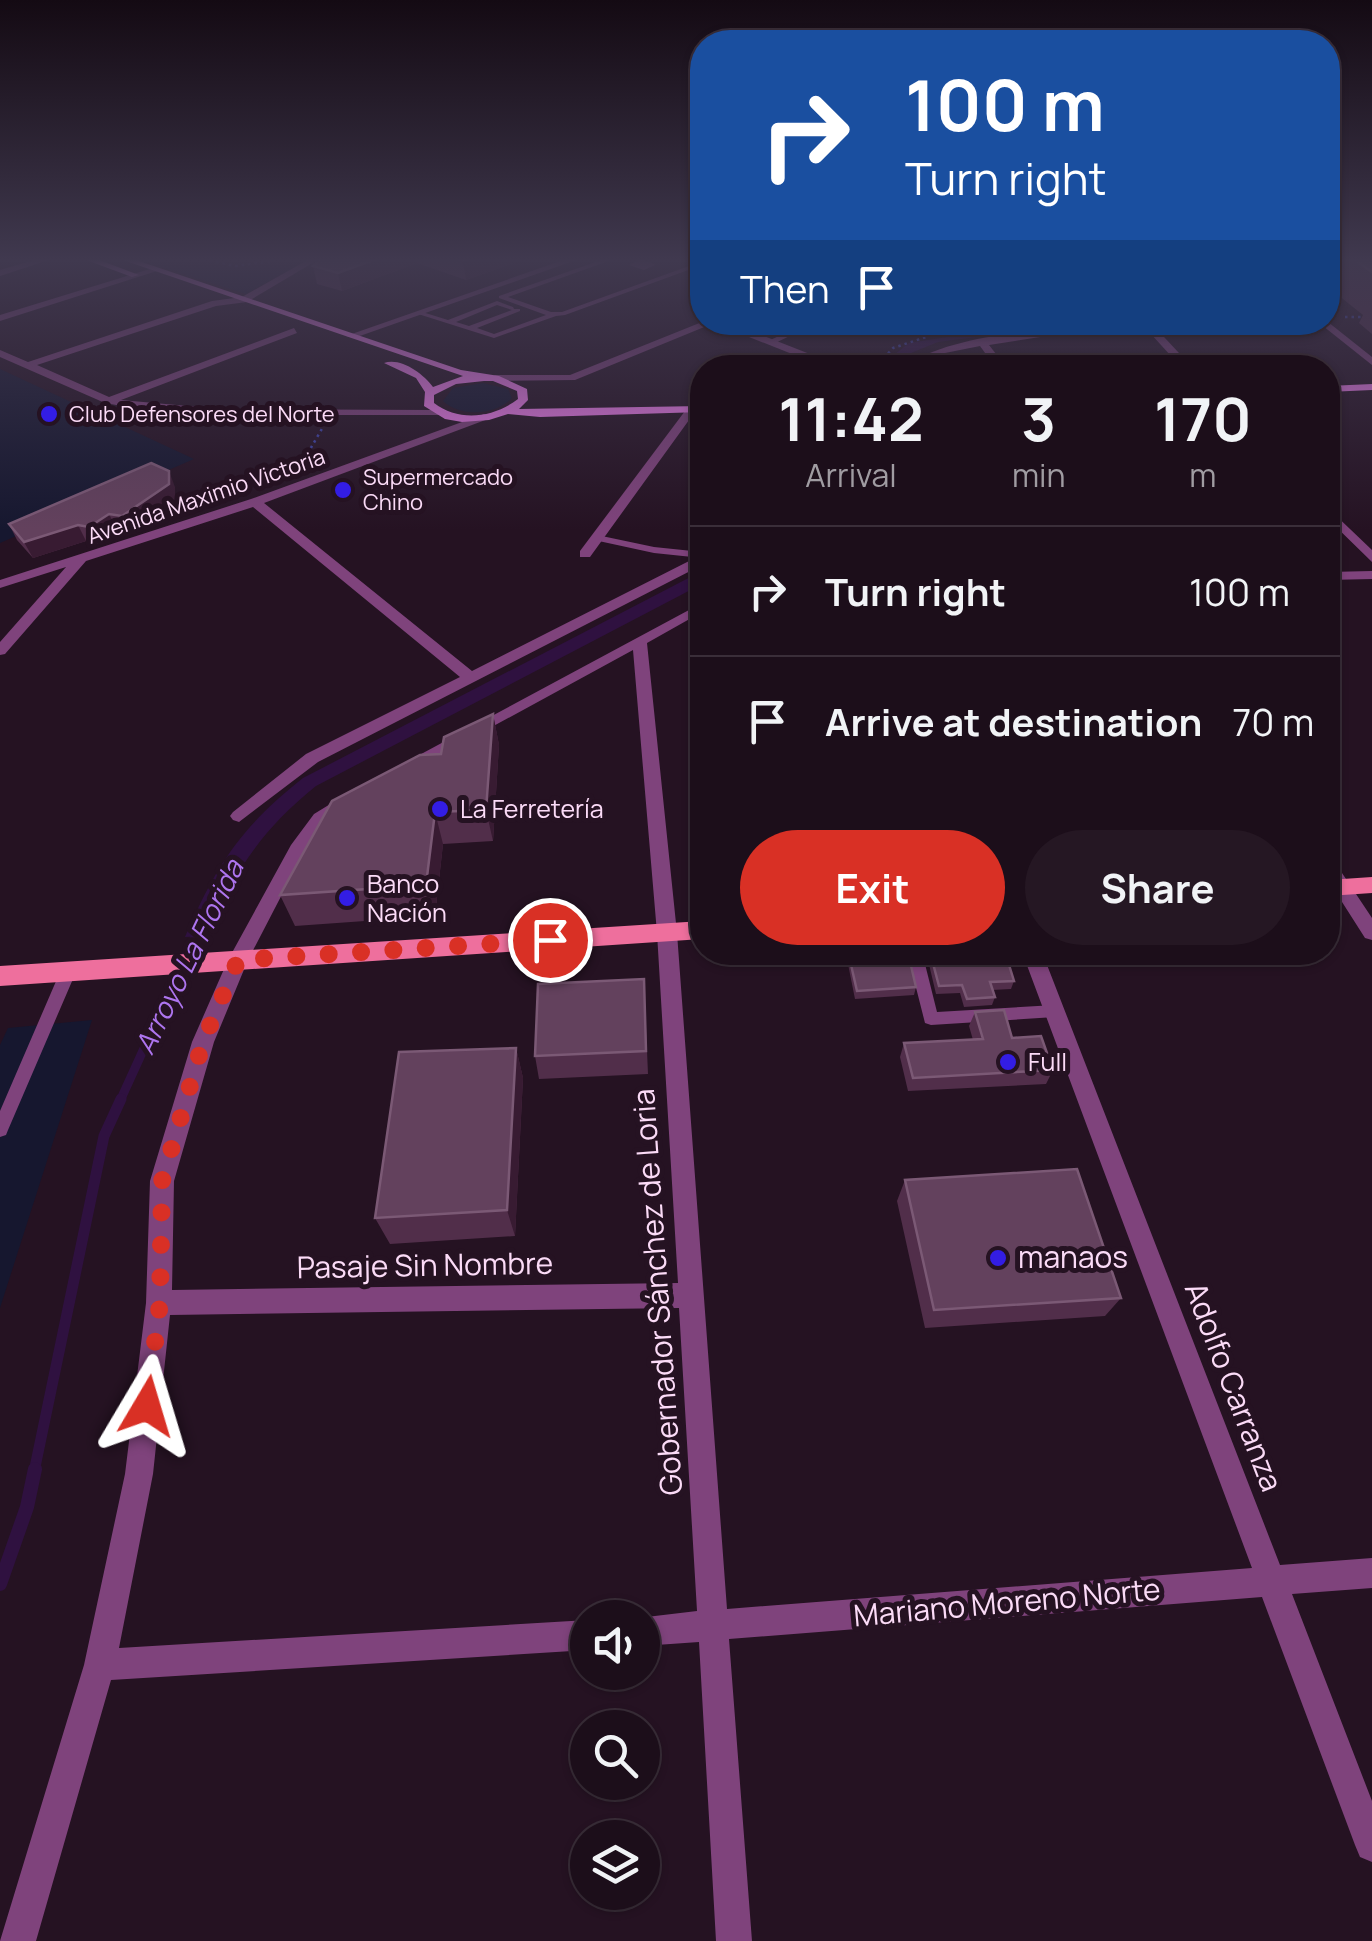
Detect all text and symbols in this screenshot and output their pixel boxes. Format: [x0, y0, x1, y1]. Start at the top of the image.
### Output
text: 100 m [905, 56, 1105, 152]
icon: right [740, 70, 870, 200]
text: Turn right [905, 147, 1106, 209]
icon: arrive [849, 260, 904, 315]
text: Then [740, 262, 829, 314]
text: 11:42 [778, 377, 924, 459]
text: 3 [1021, 377, 1056, 459]
text: 170 [1154, 377, 1252, 459]
place label: Club Defensores del Norte [69, 399, 335, 429]
marker: Club Defensores del Norte [38, 403, 60, 425]
street label: Avenida Maximio Victoria [83, 441, 329, 551]
text: Arrival [805, 453, 897, 497]
text: min [1012, 453, 1066, 497]
text: m [1189, 453, 1216, 497]
place label: Supermercado Chino [363, 462, 513, 517]
marker: Supermercado Chino [332, 479, 354, 501]
icon: right [740, 564, 795, 619]
text: Turn right [825, 565, 1006, 617]
text: 100 m [1189, 565, 1290, 617]
icon: arrive [740, 694, 795, 749]
text: Arrive at destination [825, 695, 1202, 747]
text: 70 m [1232, 695, 1314, 747]
place label: La Ferretería [460, 791, 604, 826]
marker: La Ferretería [429, 798, 451, 820]
button: Exit [740, 830, 1005, 945]
button: Share [1025, 830, 1290, 945]
water label: Arroyo La Florida [125, 852, 252, 1060]
place label: Banco Nación [367, 866, 447, 930]
marker: Banco Nación [336, 887, 358, 909]
pin [508, 898, 593, 983]
icon: arrive [523, 913, 578, 968]
place label: Full [1028, 1044, 1067, 1079]
marker: Full [997, 1051, 1019, 1073]
street label: Gobernador Sánchez de Loria [622, 1087, 691, 1497]
place label: manaos [1018, 1236, 1128, 1277]
street label: Pasaje Sin Nombre [296, 1242, 554, 1287]
marker: manaos [987, 1247, 1009, 1269]
street label: Adolfo Carranza [1176, 1276, 1293, 1497]
position arrow [95, 1354, 199, 1458]
street label: Mariano Moreno Norte [852, 1568, 1162, 1635]
map controls [570, 1600, 660, 1910]
button: sound [570, 1600, 660, 1690]
button: search [570, 1710, 660, 1800]
button: layers [570, 1820, 660, 1910]

